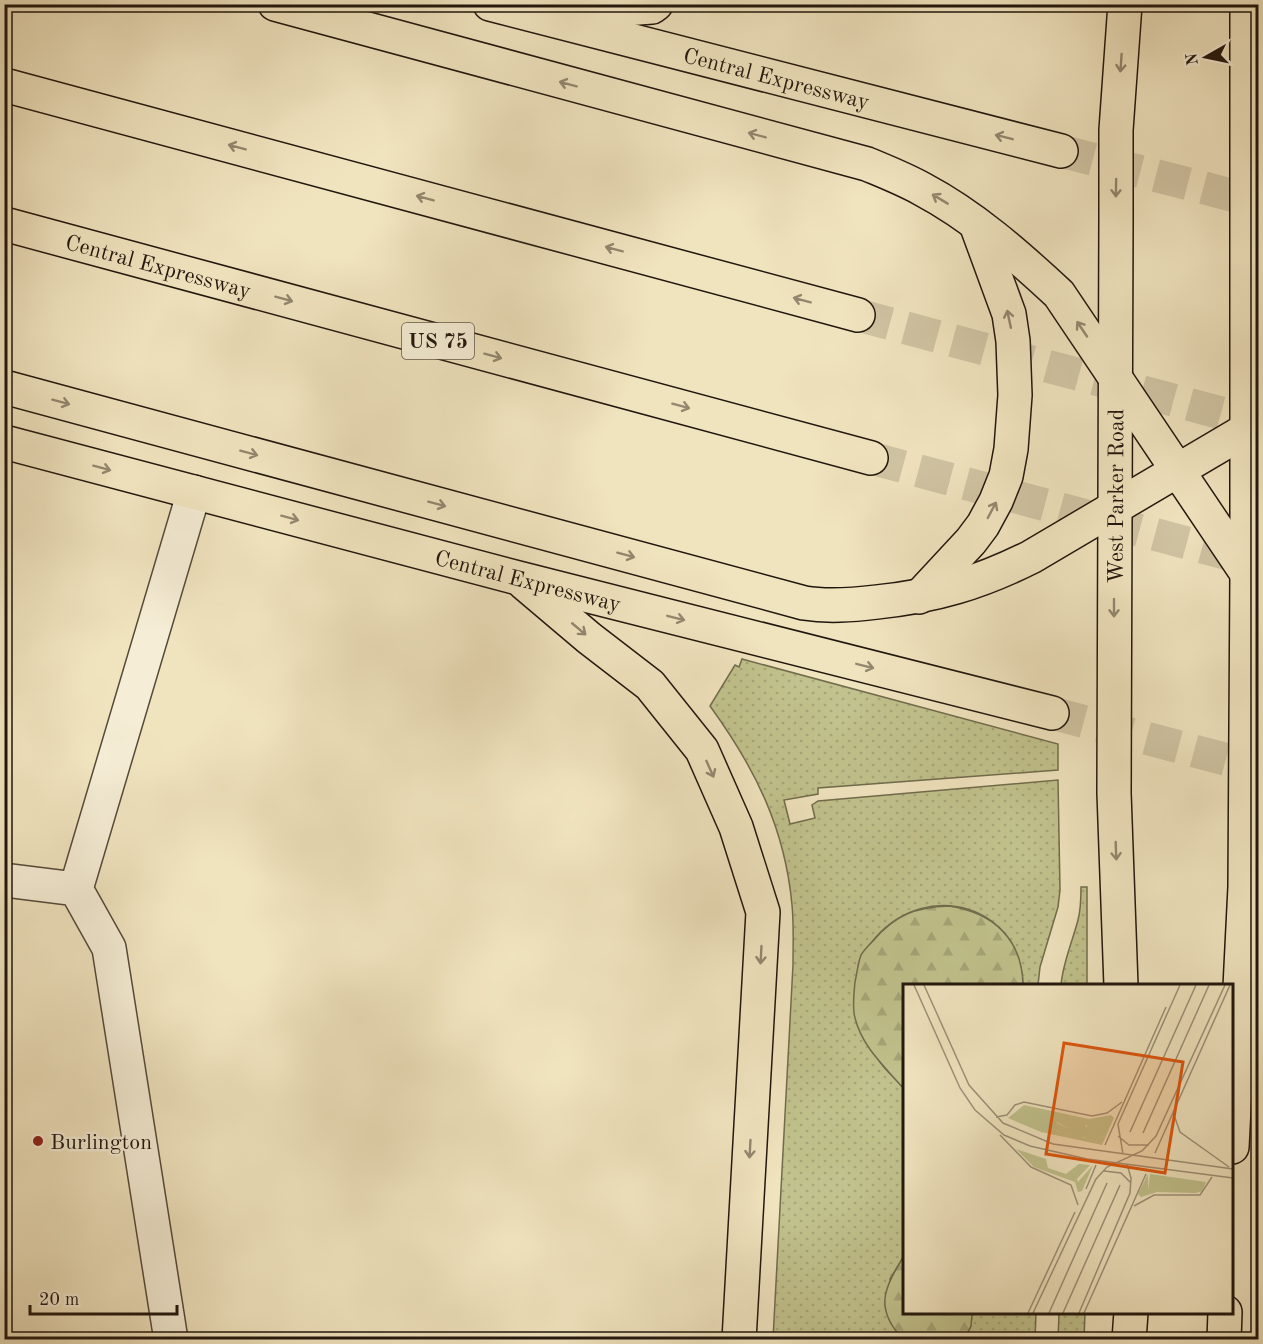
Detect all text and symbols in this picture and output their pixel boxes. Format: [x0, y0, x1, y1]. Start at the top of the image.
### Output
north arrow [1176, 27, 1236, 87]
street label: Central Expressway [681, 45, 872, 114]
text: N [1184, 51, 1202, 66]
one-way arrow [1115, 52, 1126, 72]
one-way arrow [559, 77, 578, 89]
one-way arrow [747, 128, 766, 140]
one-way arrow [995, 130, 1014, 142]
one-way arrow [228, 141, 247, 153]
one-way arrow [1110, 178, 1122, 198]
one-way arrow [416, 192, 435, 203]
one-way arrow [932, 193, 949, 205]
street label: Central Expressway [63, 232, 254, 303]
one-way arrow [604, 243, 623, 254]
one-way arrow [274, 294, 293, 306]
one-way arrow [793, 294, 812, 305]
one-way arrow [1003, 309, 1014, 329]
one-way arrow [1076, 322, 1088, 338]
road number: US 75 [402, 323, 474, 359]
one-way arrow [483, 350, 502, 362]
one-way arrow [51, 397, 70, 409]
one-way arrow [671, 401, 690, 413]
street label: West Parker Road [1106, 409, 1128, 584]
one-way arrow [239, 448, 258, 460]
one-way arrow [92, 462, 111, 474]
one-way arrow [428, 499, 447, 510]
one-way arrow [987, 501, 998, 519]
one-way arrow [280, 512, 299, 524]
street label: Central Expressway [432, 547, 623, 617]
one-way arrow [616, 550, 635, 561]
one-way arrow [1109, 598, 1120, 618]
one-way arrow [667, 612, 686, 624]
one-way arrow [571, 622, 587, 635]
one-way arrow [856, 660, 875, 672]
one-way arrow [705, 760, 716, 778]
one-way arrow [1110, 840, 1122, 860]
one-way arrow [755, 944, 766, 964]
inset map [903, 984, 1233, 1314]
place label: Burlington [50, 1132, 152, 1154]
marker: Burlington [31, 1134, 45, 1148]
one-way arrow [744, 1139, 755, 1159]
scale bar [30, 1278, 177, 1316]
text: 20 m [39, 1291, 79, 1309]

